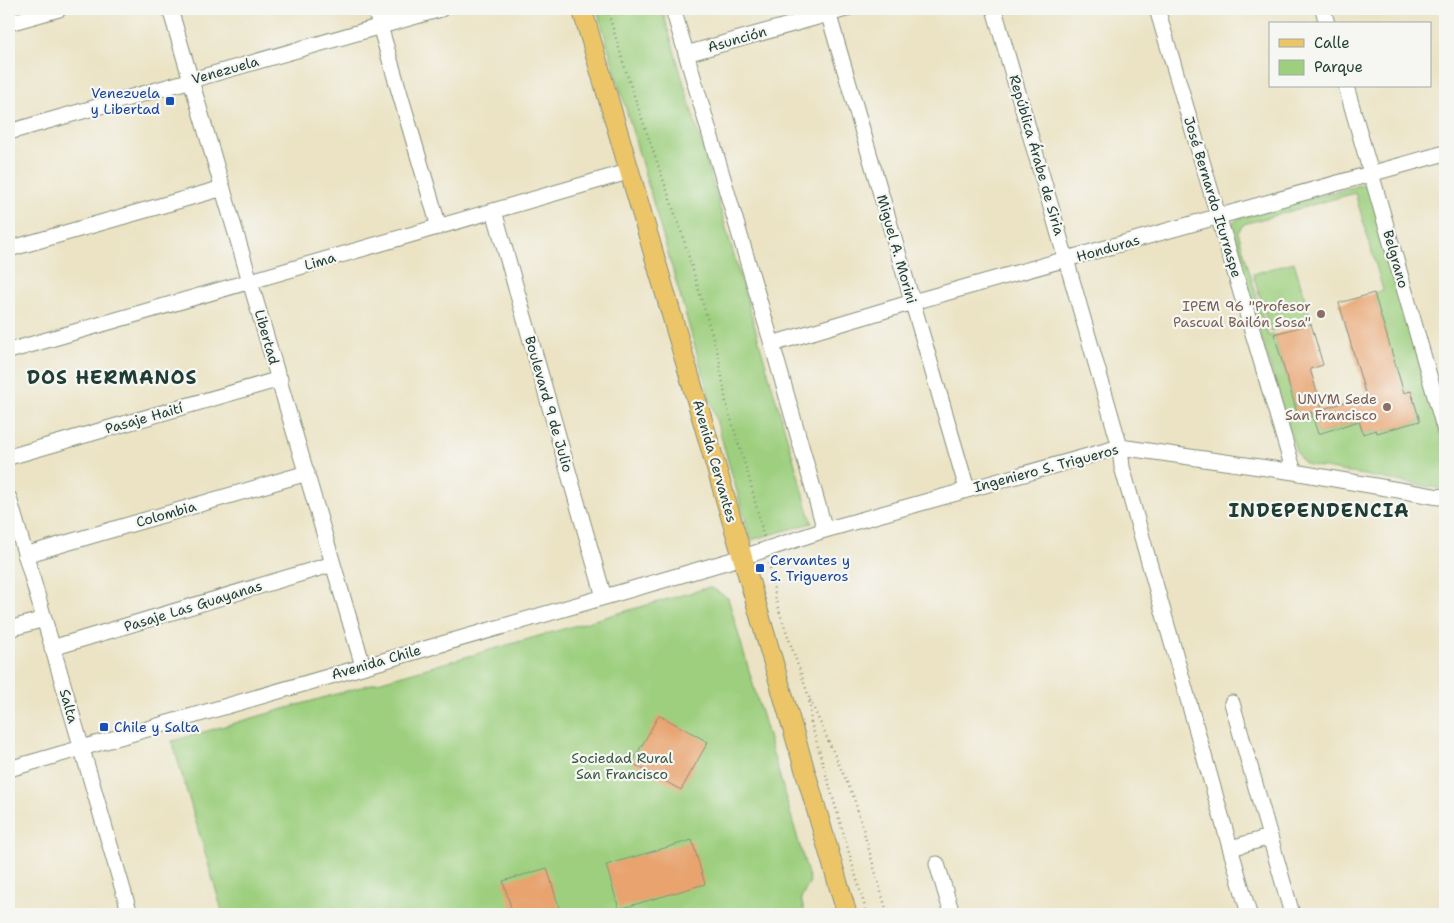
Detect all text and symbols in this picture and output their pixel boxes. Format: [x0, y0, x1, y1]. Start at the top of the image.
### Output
street label: Asunción [705, 22, 769, 56]
legend [1269, 22, 1432, 88]
text: Calle [1314, 33, 1350, 53]
street label: Venezuela [189, 52, 261, 88]
text: Parque [1314, 57, 1363, 77]
street label: República Árabe de Siria [1005, 73, 1069, 238]
place label: Venezuela y Libertad [91, 84, 160, 118]
marker: Venezuela y Libertad [164, 95, 176, 107]
street label: José Bernardo Iturraspe [1180, 114, 1246, 280]
street label: Miguel A. Morini [873, 192, 921, 306]
street label: Belgrano [1379, 228, 1413, 290]
street label: Honduras [1074, 230, 1142, 266]
street label: Lima [302, 248, 338, 274]
place label: IPEM 96 "Profesor Pascual Bailón Sosa" [1173, 297, 1311, 331]
street label: Libertad [251, 307, 283, 367]
marker: IPEM 96 "Profesor Pascual Bailón Sosa" [1315, 308, 1327, 320]
street label: Boulevard 9 de Julio [521, 334, 577, 474]
district label: DOS HERMANOS [27, 365, 197, 390]
place label: UNVM Sede San Francisco [1285, 390, 1377, 424]
street label: Pasaje Haití [103, 398, 185, 438]
street label: Avenida Cervantes [689, 398, 741, 525]
marker: UNVM Sede San Francisco [1381, 401, 1393, 413]
street label: Ingeniero S. Trigueros [972, 440, 1121, 496]
street label: Colombia [134, 497, 198, 531]
district label: INDEPENDENCIA [1228, 498, 1410, 523]
place label: Cervantes y S. Trigueros [770, 551, 850, 585]
marker: Cervantes y S. Trigueros [754, 562, 766, 574]
street label: Pasaje Las Guayanas [122, 576, 264, 636]
street label: Avenida Chile [329, 641, 423, 683]
street label: Salta [56, 687, 83, 725]
place label: Chile y Salta [114, 718, 200, 736]
marker: Chile y Salta [98, 721, 110, 733]
park label: Sociedad Rural San Francisco [571, 749, 673, 783]

